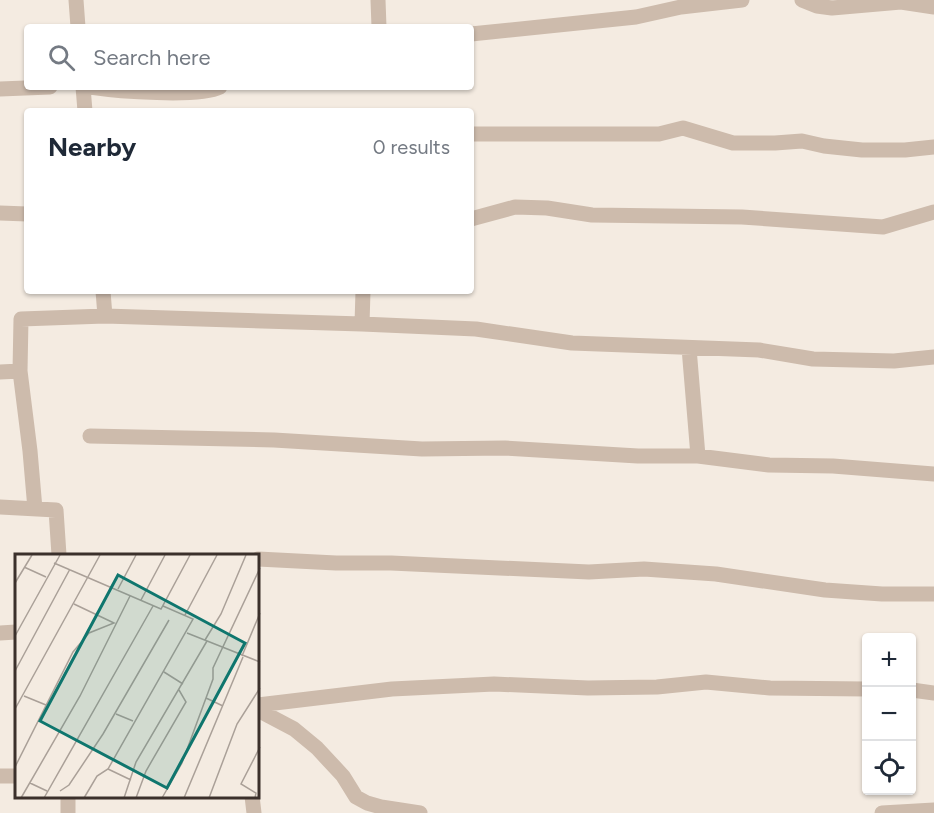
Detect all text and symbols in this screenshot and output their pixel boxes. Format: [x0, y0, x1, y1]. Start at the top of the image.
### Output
search box [24, 24, 474, 90]
icon: search [45, 41, 78, 74]
text: Search here [93, 44, 211, 71]
text: Nearby [48, 131, 136, 163]
text: 0 results [373, 135, 450, 159]
inset map [15, 554, 260, 798]
map controls [862, 633, 916, 795]
button: + [862, 633, 916, 687]
button: − [862, 687, 916, 741]
button: locate [862, 741, 916, 795]

